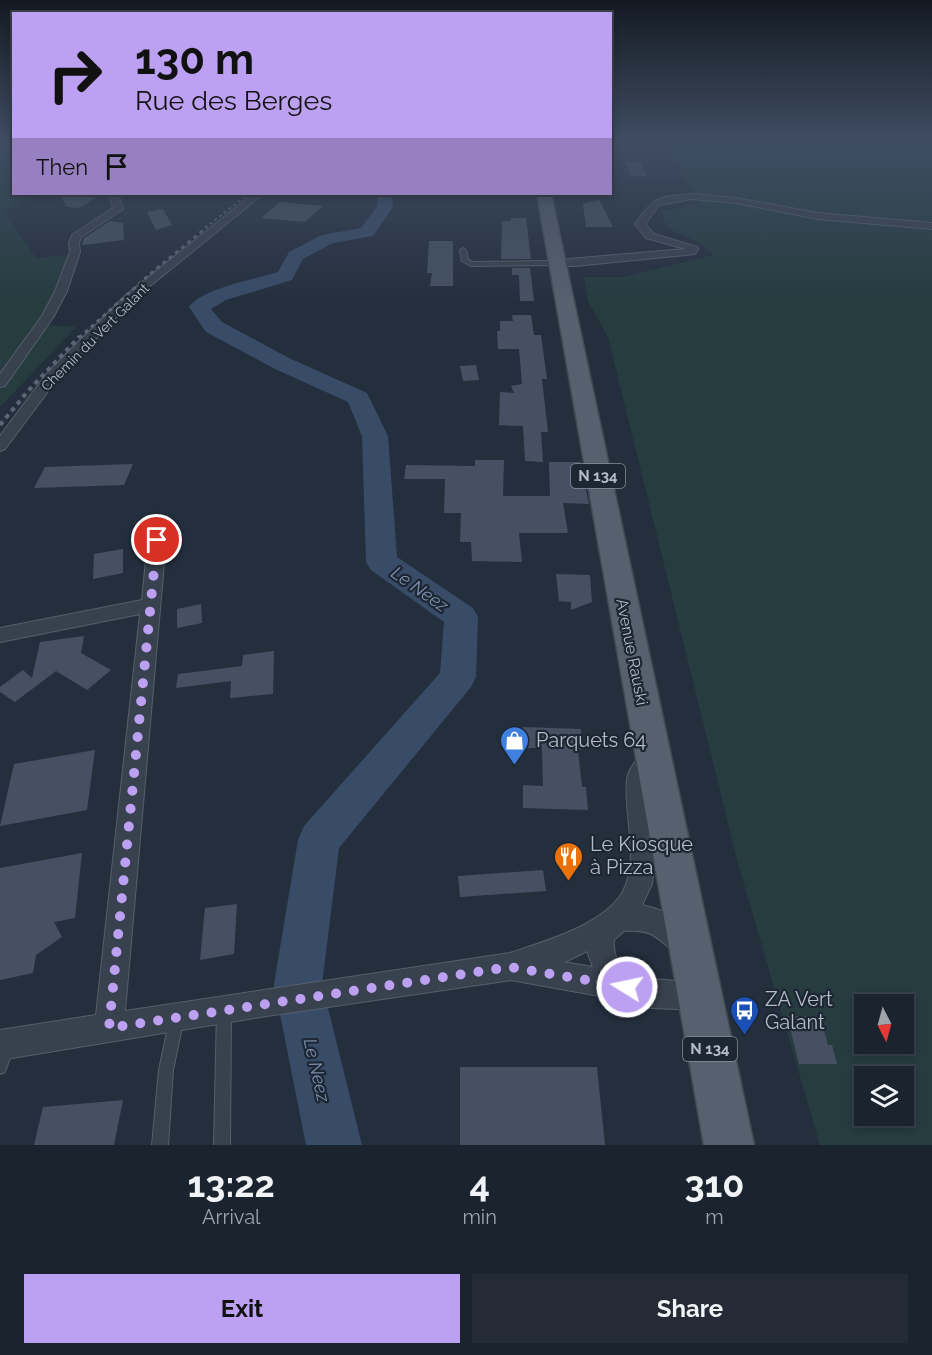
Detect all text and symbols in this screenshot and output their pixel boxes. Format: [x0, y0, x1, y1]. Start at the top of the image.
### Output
text: 130 m [135, 35, 254, 84]
icon: right [36, 36, 114, 114]
text: Rue des Berges [135, 85, 332, 116]
icon: arrive [100, 150, 133, 183]
text: Then [36, 154, 88, 180]
street label: Chemin du Vert Galant [38, 280, 152, 394]
road number: N 134 [571, 464, 625, 488]
pin [131, 514, 182, 565]
icon: arrive [140, 523, 173, 556]
water label: Le Neez [388, 562, 453, 616]
street label: Avenue Rauski [612, 597, 652, 707]
shop icon: Parquets 64 [499, 724, 531, 766]
place label: Parquets 64 [536, 728, 646, 752]
place label: Le Kiosque à Pizza [590, 832, 693, 879]
restaurant icon: Le Kiosque à Pizza [553, 840, 585, 882]
position arrow [595, 955, 659, 1019]
place label: ZA Vert Galant [765, 987, 833, 1034]
bus stop icon: ZA Vert Galant [728, 994, 760, 1036]
north arrow [854, 994, 914, 1054]
map controls [854, 994, 914, 1126]
water label: Le Neez [300, 1036, 335, 1104]
road number: N 134 [683, 1037, 737, 1061]
button: layers [854, 1066, 914, 1126]
text: 13:22 [188, 1163, 275, 1205]
text: 4 [469, 1163, 490, 1205]
text: 310 [684, 1163, 744, 1205]
text: Arrival [202, 1205, 261, 1229]
text: min [462, 1205, 497, 1229]
text: m [705, 1205, 724, 1229]
button: Exit [24, 1274, 460, 1343]
button: Share [472, 1274, 908, 1343]

